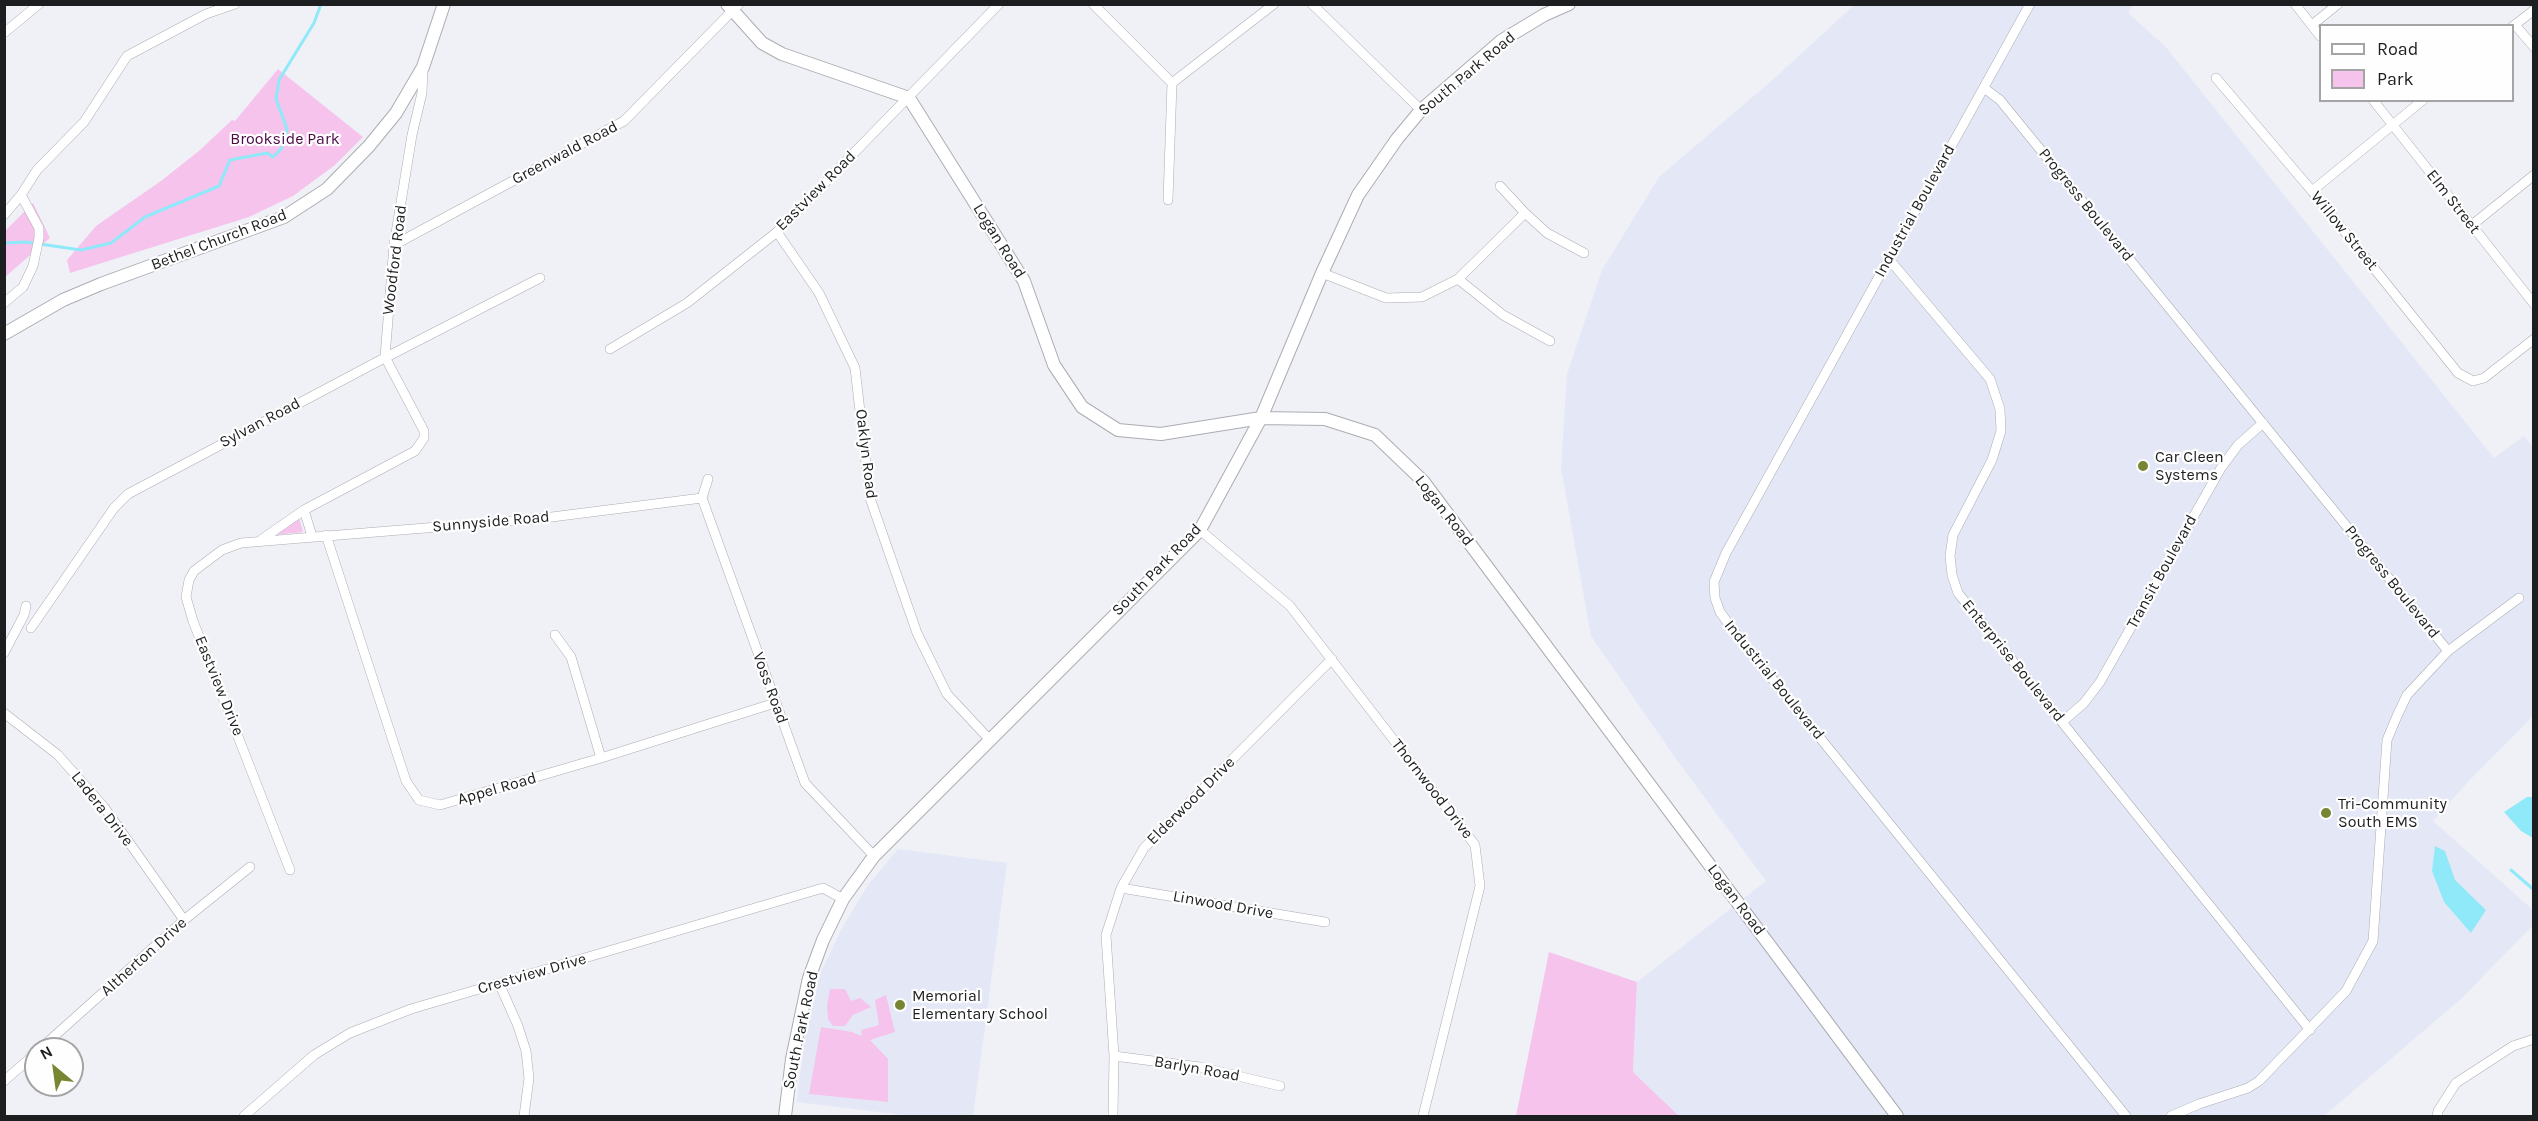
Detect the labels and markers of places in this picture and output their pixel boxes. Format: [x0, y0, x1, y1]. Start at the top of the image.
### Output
place label: Car Cleen Systems [2155, 447, 2224, 485]
marker: Car Cleen Systems [2136, 459, 2150, 473]
place label: Tri-Community South EMS [2338, 794, 2447, 832]
marker: Tri-Community South EMS [2319, 806, 2333, 820]
place label: Memorial Elementary School [912, 986, 1048, 1024]
marker: Memorial Elementary School [893, 998, 907, 1012]

